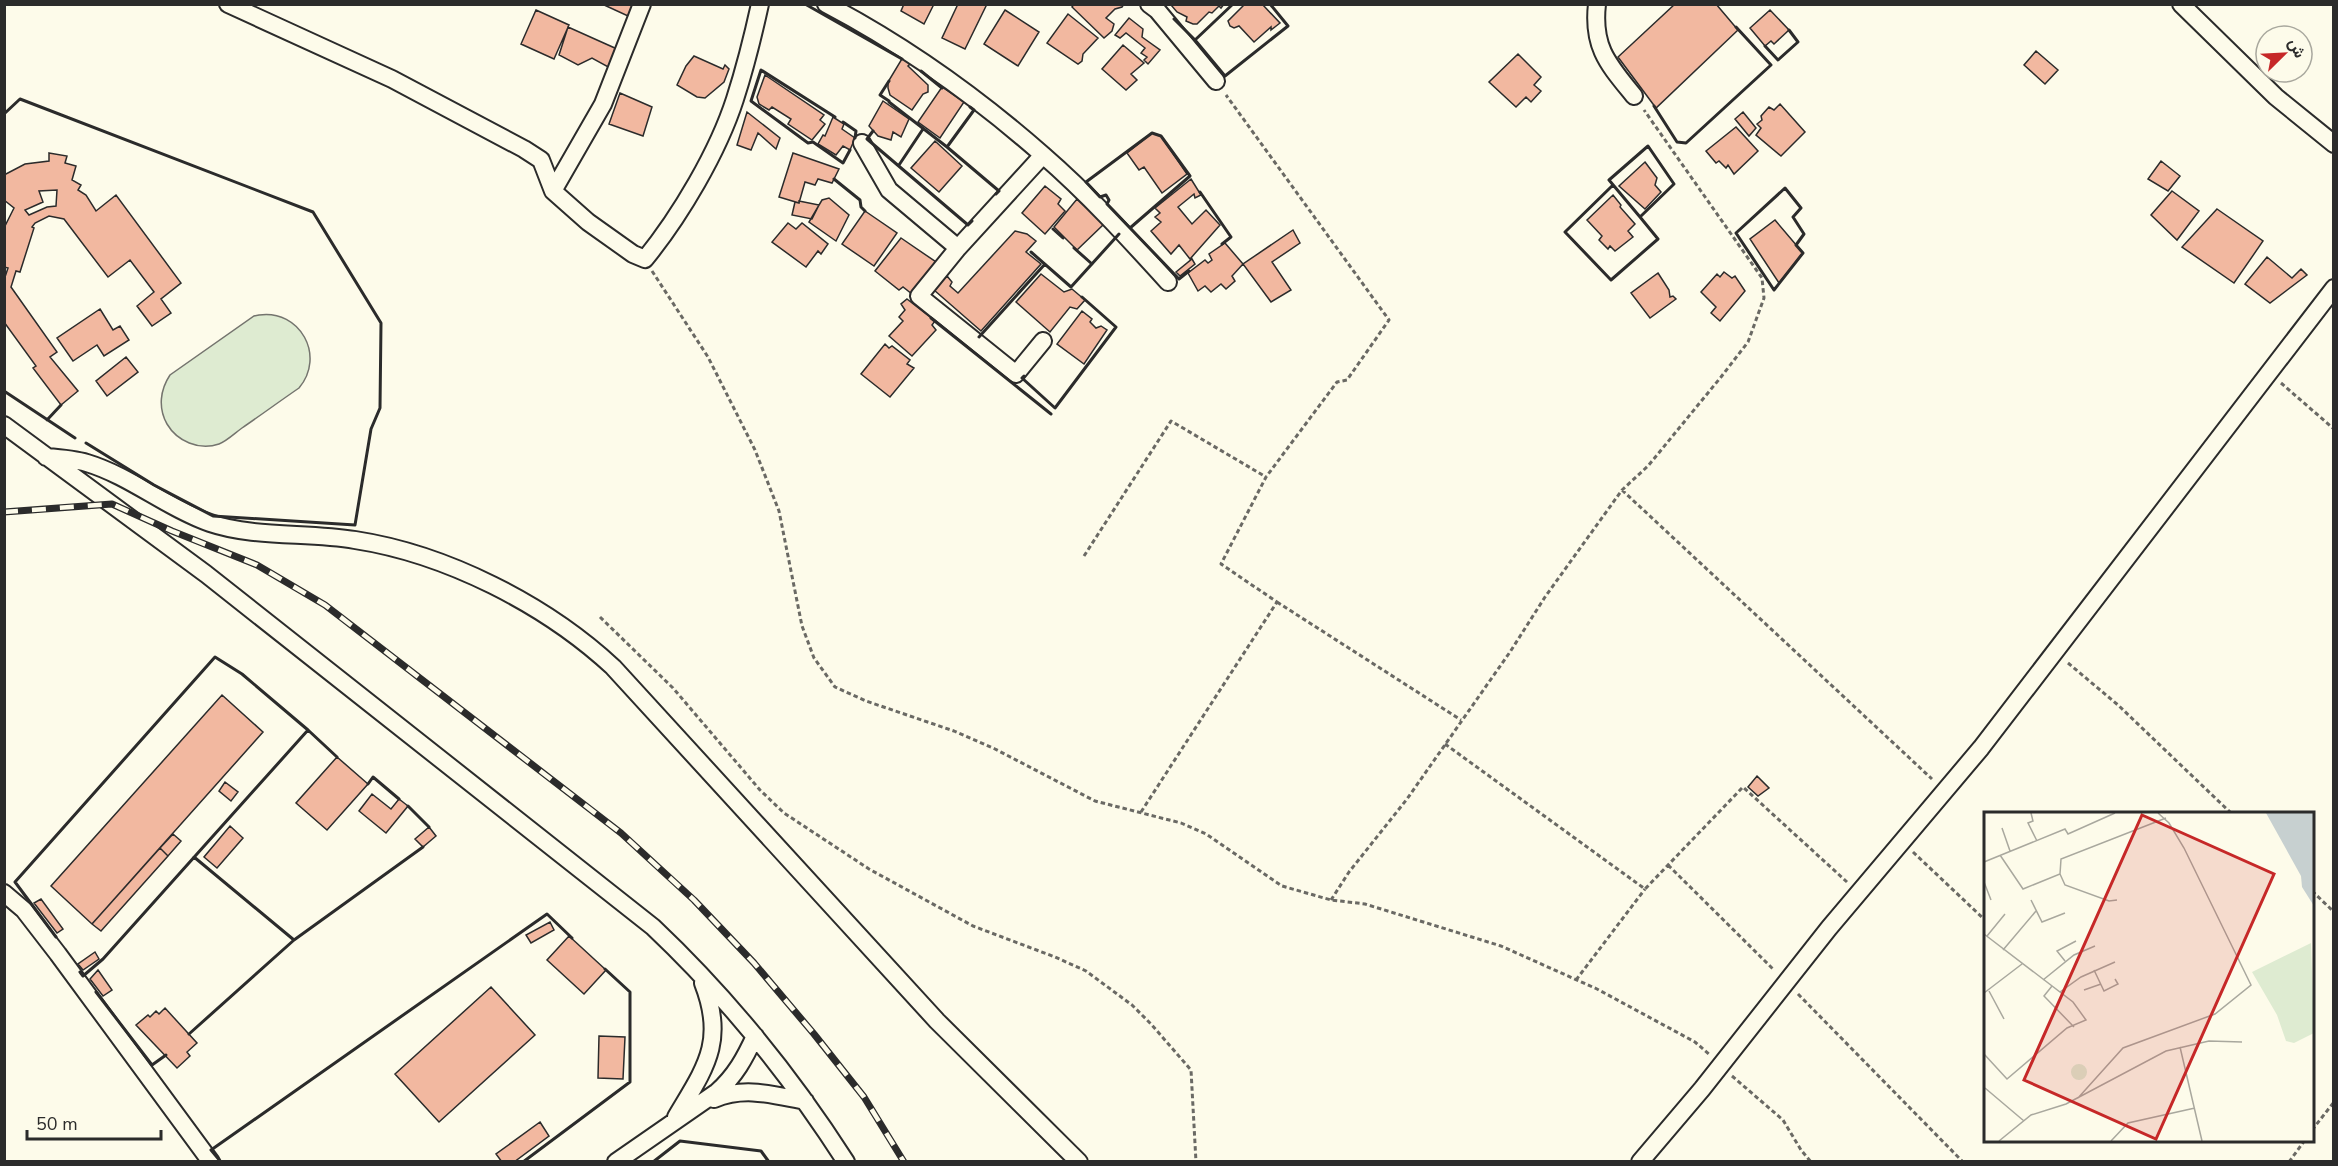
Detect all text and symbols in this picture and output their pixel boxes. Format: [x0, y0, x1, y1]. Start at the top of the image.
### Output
north arrow [2254, 24, 2314, 84]
text: ش [2283, 35, 2311, 62]
inset map [1984, 812, 2314, 1142]
scale bar [27, 1103, 160, 1141]
text: 50 m [36, 1112, 78, 1136]

